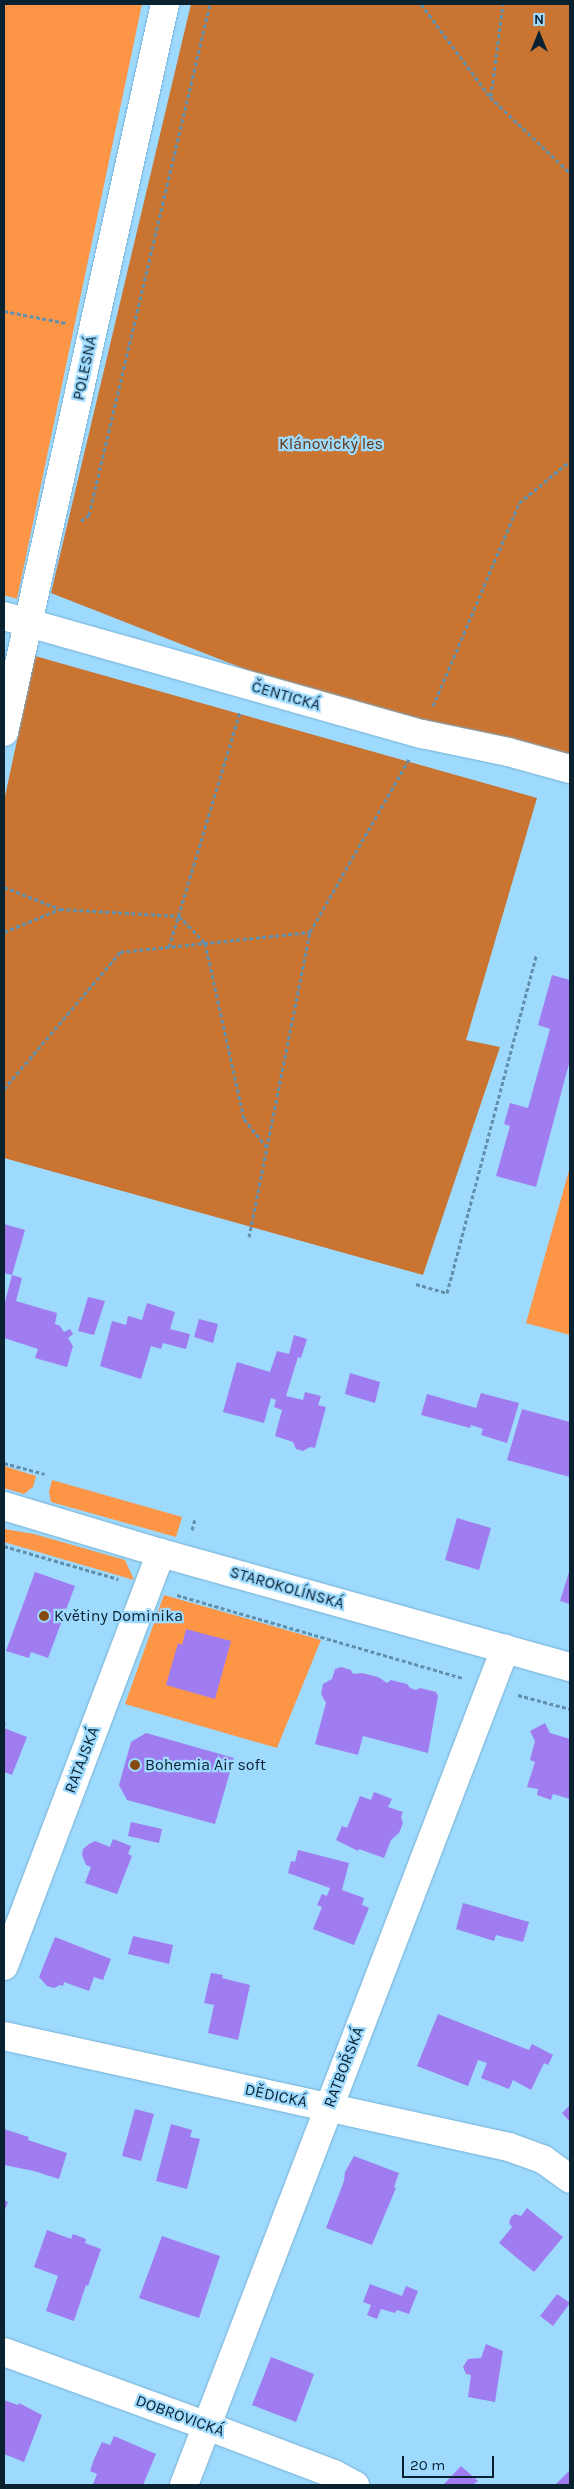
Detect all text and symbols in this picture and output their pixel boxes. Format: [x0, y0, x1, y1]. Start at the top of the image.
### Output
north arrow [514, 10, 564, 60]
text: N [534, 11, 544, 28]
street label: POLESNÁ [69, 334, 101, 402]
park label: Klánovický les [279, 434, 383, 454]
street label: ČENTICKÁ [249, 677, 323, 715]
street label: STAROKOLÍNSKÁ [228, 1563, 346, 1613]
place label: Květiny Dominika [54, 1606, 183, 1626]
marker: Květiny Dominika [38, 1610, 50, 1622]
street label: RATAJSKÁ [61, 1724, 103, 1796]
place label: Bohemia Air soft [145, 1755, 266, 1775]
marker: Bohemia Air soft [129, 1759, 141, 1771]
street label: RATBOŘSKÁ [320, 2024, 368, 2110]
street label: DĚDICKÁ [243, 2080, 309, 2112]
street label: DOBROVICKÁ [133, 2391, 227, 2441]
scale bar [404, 2446, 496, 2478]
text: 20 m [410, 2456, 445, 2474]

